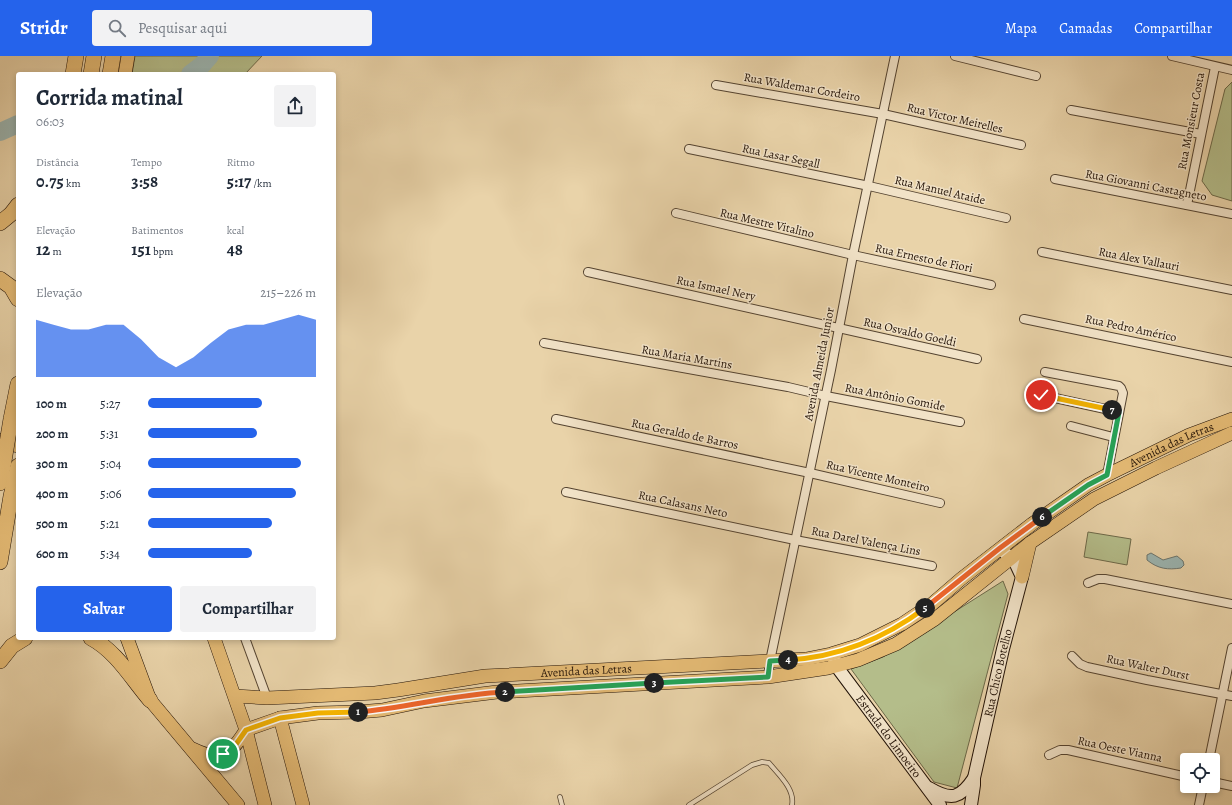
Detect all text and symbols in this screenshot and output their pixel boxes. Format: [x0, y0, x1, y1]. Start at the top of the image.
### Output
search box [92, 10, 372, 46]
text: Stridr [20, 15, 68, 41]
icon: search [106, 17, 128, 39]
text: Pesquisar aqui [138, 18, 227, 38]
text: Mapa [1005, 19, 1037, 38]
text: Camadas [1059, 19, 1112, 38]
text: Compartilhar [1134, 19, 1212, 38]
street label: Rua Waldemar Cordeiro [743, 69, 861, 105]
street label: Rua Monsieur Costa [1174, 71, 1208, 171]
text: Corrida matinal [36, 83, 183, 113]
button: share [274, 85, 316, 127]
street label: Rua Victor Meirelles [905, 99, 1005, 137]
text: 06:03 [36, 113, 64, 130]
street label: Rua Lasar Segall [741, 140, 821, 172]
text: Distância [36, 155, 79, 170]
text: Tempo [131, 155, 162, 170]
text: Ritmo [227, 155, 255, 170]
street label: Rua Giovanni Castagneto [1084, 165, 1208, 205]
text: 0.75 [36, 170, 64, 193]
text: 3:58 [131, 170, 158, 193]
text: 5:17 [227, 170, 251, 193]
street label: Rua Manuel Ataide [893, 172, 987, 208]
text: km [64, 176, 81, 191]
text: /km [251, 176, 272, 191]
street label: Rua Mestre Vitalino [718, 204, 816, 242]
text: Elevação [36, 223, 75, 238]
text: Batimentos [131, 223, 183, 238]
text: kcal [227, 223, 244, 238]
text: 12 [36, 238, 50, 261]
text: 151 [131, 238, 151, 261]
text: 48 [227, 238, 243, 261]
street label: Rua Ernesto de Fiori [874, 240, 974, 276]
street label: Rua Alex Vallauri [1097, 243, 1181, 275]
text: m [50, 244, 62, 259]
text: bpm [151, 244, 174, 259]
street label: Rua Ismael Nery [675, 272, 758, 304]
text: Elevação [36, 284, 82, 301]
text: 215–226 m [260, 284, 316, 301]
street label: Avenida Almeida Junior [800, 306, 838, 423]
street label: Rua Pedro Américo [1084, 310, 1178, 346]
street label: Rua Osvaldo Goeldi [862, 314, 958, 350]
street label: Rua Maria Martins [640, 341, 734, 373]
pin [1024, 378, 1058, 412]
street label: Rua Antônio Gomide [843, 379, 947, 415]
icon: check [1030, 384, 1052, 406]
text: 100 m [36, 395, 67, 412]
text: 5:27 [100, 395, 120, 412]
pin: 7 [1102, 400, 1122, 420]
text: 7 [1110, 402, 1114, 417]
street label: Rua Geraldo de Barros [630, 415, 740, 453]
street label: Avenida das Letras [1126, 418, 1216, 471]
text: 200 m [36, 425, 69, 442]
text: 5:31 [100, 425, 119, 442]
text: 300 m [36, 455, 68, 472]
text: 5:04 [100, 455, 122, 472]
street label: Rua Vicente Monteiro [825, 456, 931, 496]
text: 400 m [36, 485, 68, 502]
text: 5:06 [100, 485, 122, 502]
street label: Rua Calasans Neto [637, 487, 729, 521]
pin: 6 [1032, 507, 1052, 527]
text: 6 [1039, 509, 1045, 524]
text: 500 m [36, 515, 68, 532]
text: 5:21 [100, 515, 119, 532]
street label: Rua Darel Valença Lins [810, 523, 922, 559]
text: 600 m [36, 545, 68, 562]
text: 5:34 [100, 545, 120, 562]
button: Salvar [36, 586, 172, 632]
button: Compartilhar [180, 586, 316, 632]
pin: 5 [915, 598, 935, 618]
text: 5 [923, 600, 927, 615]
street label: Rua Chico Botelho [980, 627, 1016, 718]
pin: 4 [778, 650, 798, 670]
street label: Rua Walter Durst [1105, 650, 1191, 684]
text: 4 [785, 652, 791, 667]
street label: Avenida das Letras [539, 660, 633, 681]
pin: 3 [644, 673, 664, 693]
text: 3 [652, 675, 656, 690]
pin: 2 [495, 682, 515, 702]
text: 2 [502, 684, 508, 699]
street label: Estrada do Limoeiro [852, 691, 925, 781]
pin: 1 [348, 702, 368, 722]
text: 1 [356, 704, 360, 719]
street label: Rua Oeste Vianna [1076, 732, 1164, 766]
pin [206, 737, 240, 771]
icon: arrive [212, 743, 234, 765]
map controls [1180, 753, 1220, 793]
button: locate [1180, 753, 1220, 793]

